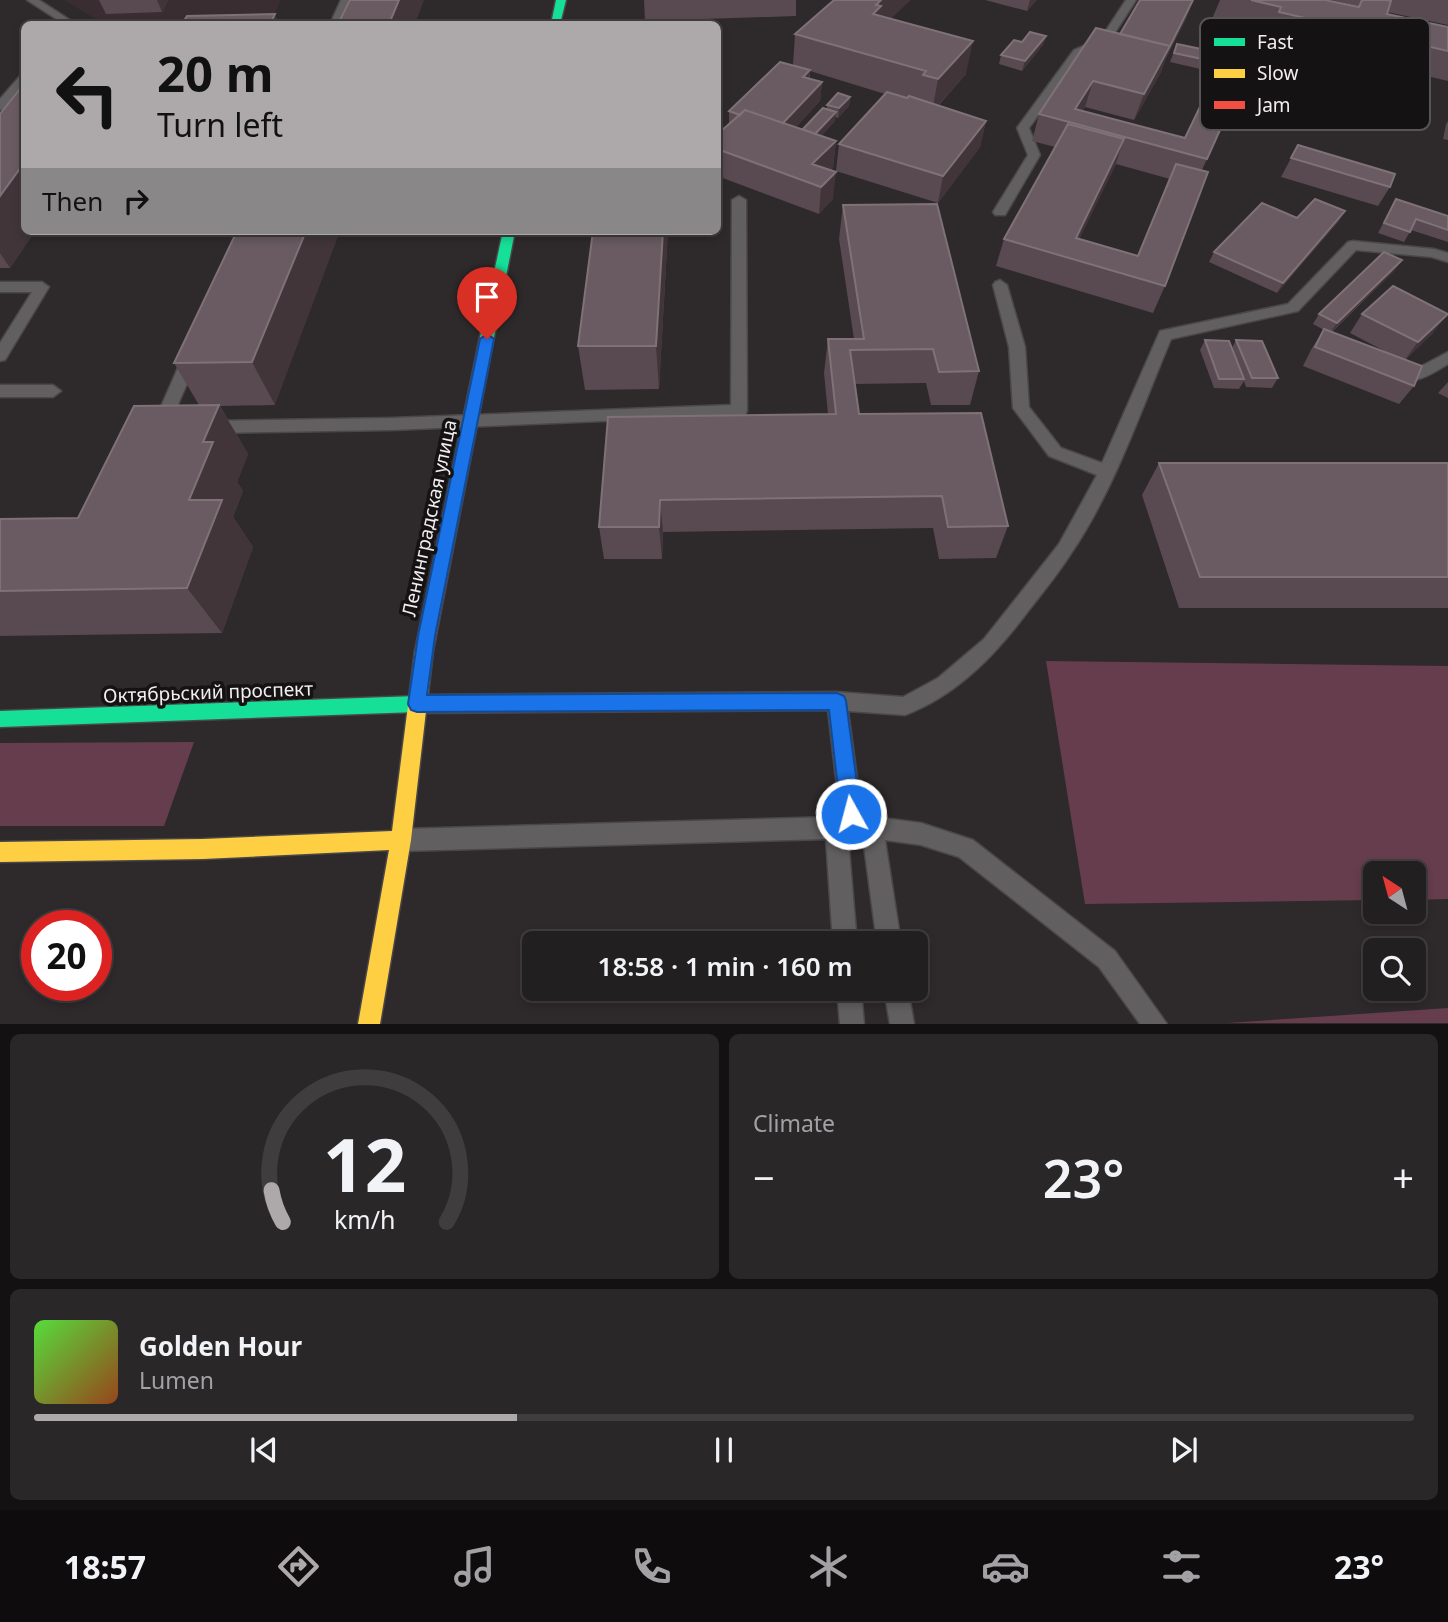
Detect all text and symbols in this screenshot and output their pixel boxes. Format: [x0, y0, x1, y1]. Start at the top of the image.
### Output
legend [1200, 18, 1430, 130]
text: Fast [1257, 29, 1294, 55]
text: 20 m [157, 40, 274, 106]
icon: left [42, 49, 133, 140]
text: Slow [1257, 60, 1298, 86]
text: Jam [1255, 92, 1291, 118]
text: Turn left [157, 103, 283, 146]
icon: right [117, 182, 155, 220]
text: Then [42, 183, 103, 219]
pin [457, 267, 517, 339]
icon: arrive [468, 278, 506, 316]
street label: Ленинградская улица [395, 417, 463, 619]
street label: Октябрьский проспект [103, 675, 314, 709]
position arrow [814, 777, 888, 851]
north arrow [1363, 861, 1426, 924]
map controls [1363, 861, 1426, 1001]
speed limit sign: 20 [21, 910, 112, 1001]
button: search [1363, 938, 1426, 1001]
text: 18:58 · 1 min · 160 m [598, 948, 852, 984]
text: Climate [753, 1107, 835, 1139]
text: 12 [323, 1115, 406, 1214]
text: 23° [1043, 1142, 1124, 1213]
text: − [753, 1151, 775, 1203]
text: + [1392, 1151, 1414, 1203]
text: km/h [334, 1202, 395, 1236]
text: Golden Hour [139, 1328, 302, 1364]
text: Lumen [139, 1364, 214, 1396]
icon: previous [245, 1431, 283, 1469]
icon: pause [705, 1431, 743, 1469]
icon: next [1165, 1431, 1203, 1469]
icon: directions [274, 1542, 323, 1591]
icon: music [450, 1542, 499, 1591]
icon: phone [627, 1542, 676, 1591]
icon: climate [804, 1542, 853, 1591]
icon: car [981, 1542, 1030, 1591]
icon: filters [1157, 1542, 1206, 1591]
text: 18:57 [64, 1545, 146, 1588]
text: 23° [1334, 1545, 1384, 1588]

